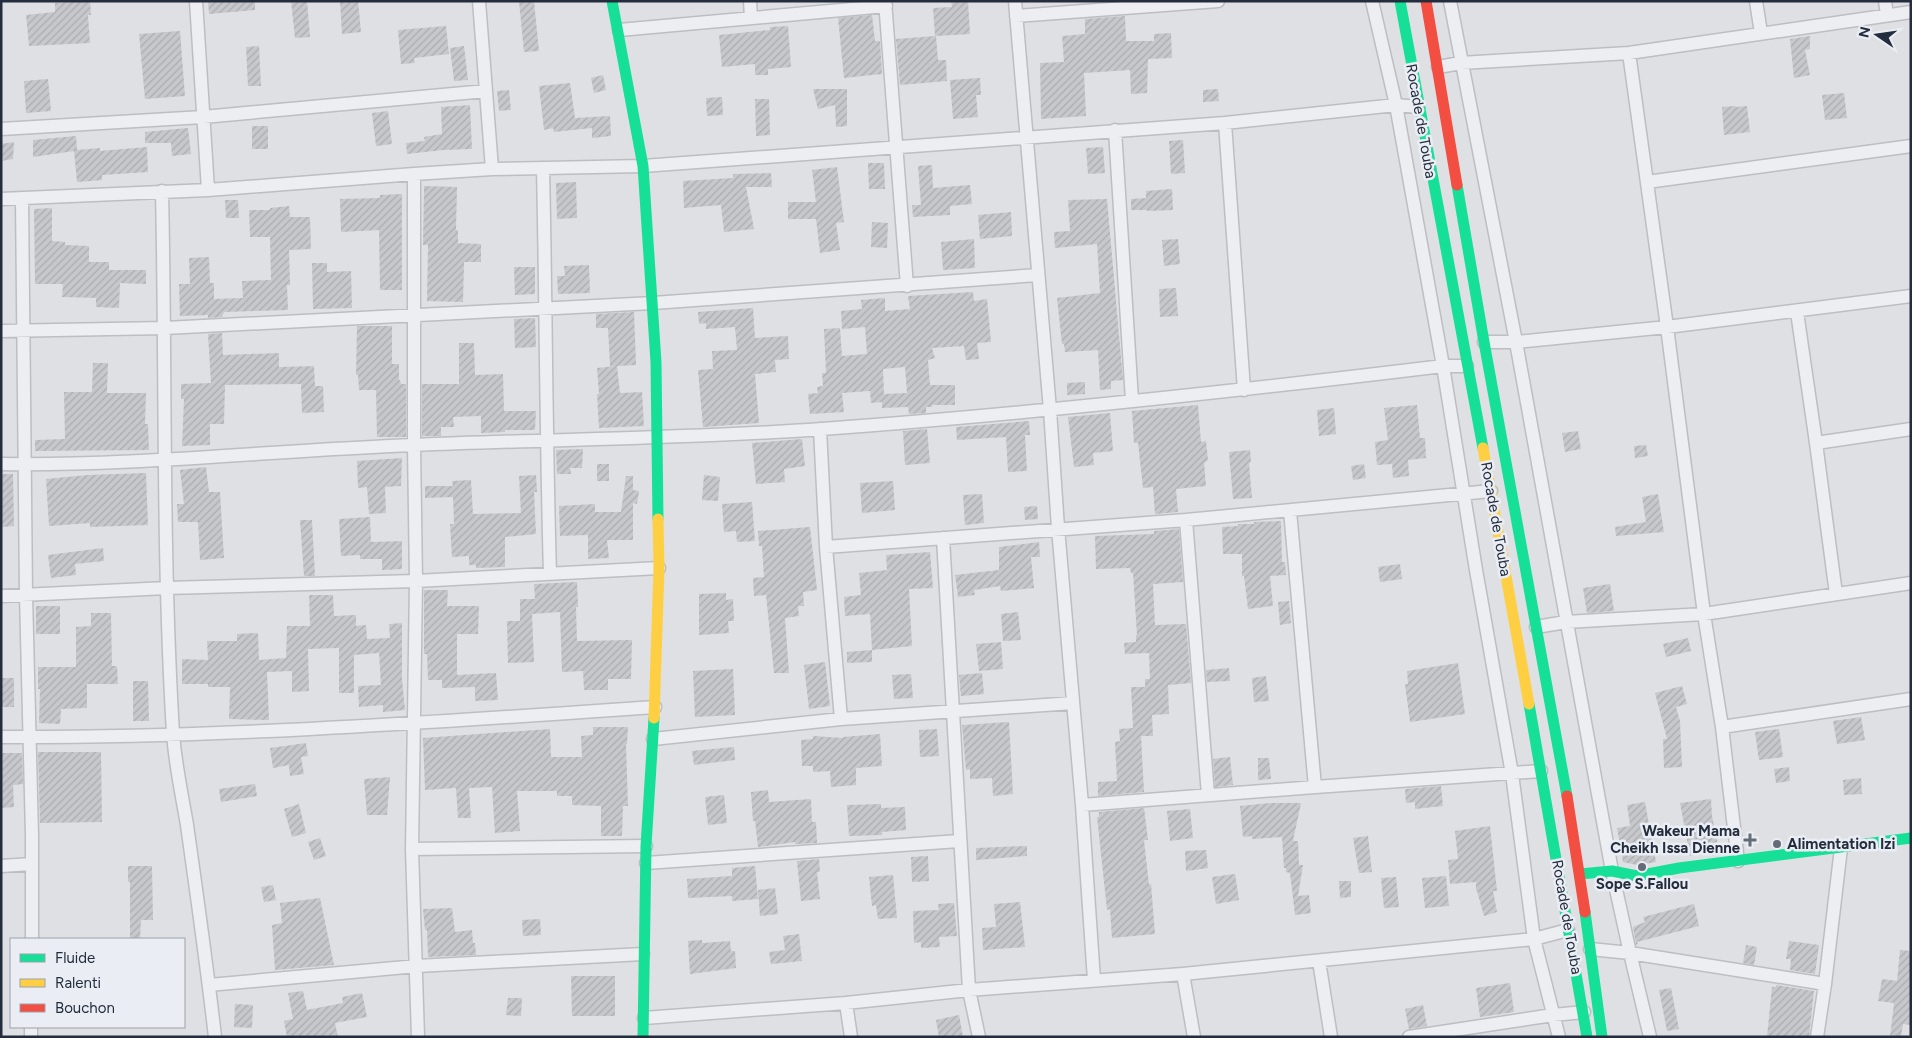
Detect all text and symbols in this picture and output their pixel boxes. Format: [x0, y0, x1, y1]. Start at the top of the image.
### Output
north arrow [1852, 10, 1902, 60]
text: N [1855, 25, 1874, 39]
street label: Rocade de Touba [1402, 62, 1440, 180]
street label: Rocade de Touba [1477, 460, 1515, 578]
place label: Wakeur Mama Cheikh Issa Dienne [1610, 822, 1741, 857]
marker: Wakeur Mama Cheikh Issa Dienne [1744, 834, 1756, 846]
place label: Alimentation Izi [1787, 835, 1895, 853]
marker: Alimentation Izi [1771, 838, 1783, 850]
street label: Rocade de Touba [1548, 858, 1586, 976]
marker: Sope S.Fallou [1636, 861, 1648, 873]
place label: Sope S.Fallou [1596, 875, 1688, 893]
legend [10, 938, 185, 1028]
text: Fluide [55, 949, 95, 967]
text: Ralenti [55, 974, 101, 992]
text: Bouchon [55, 999, 115, 1017]

